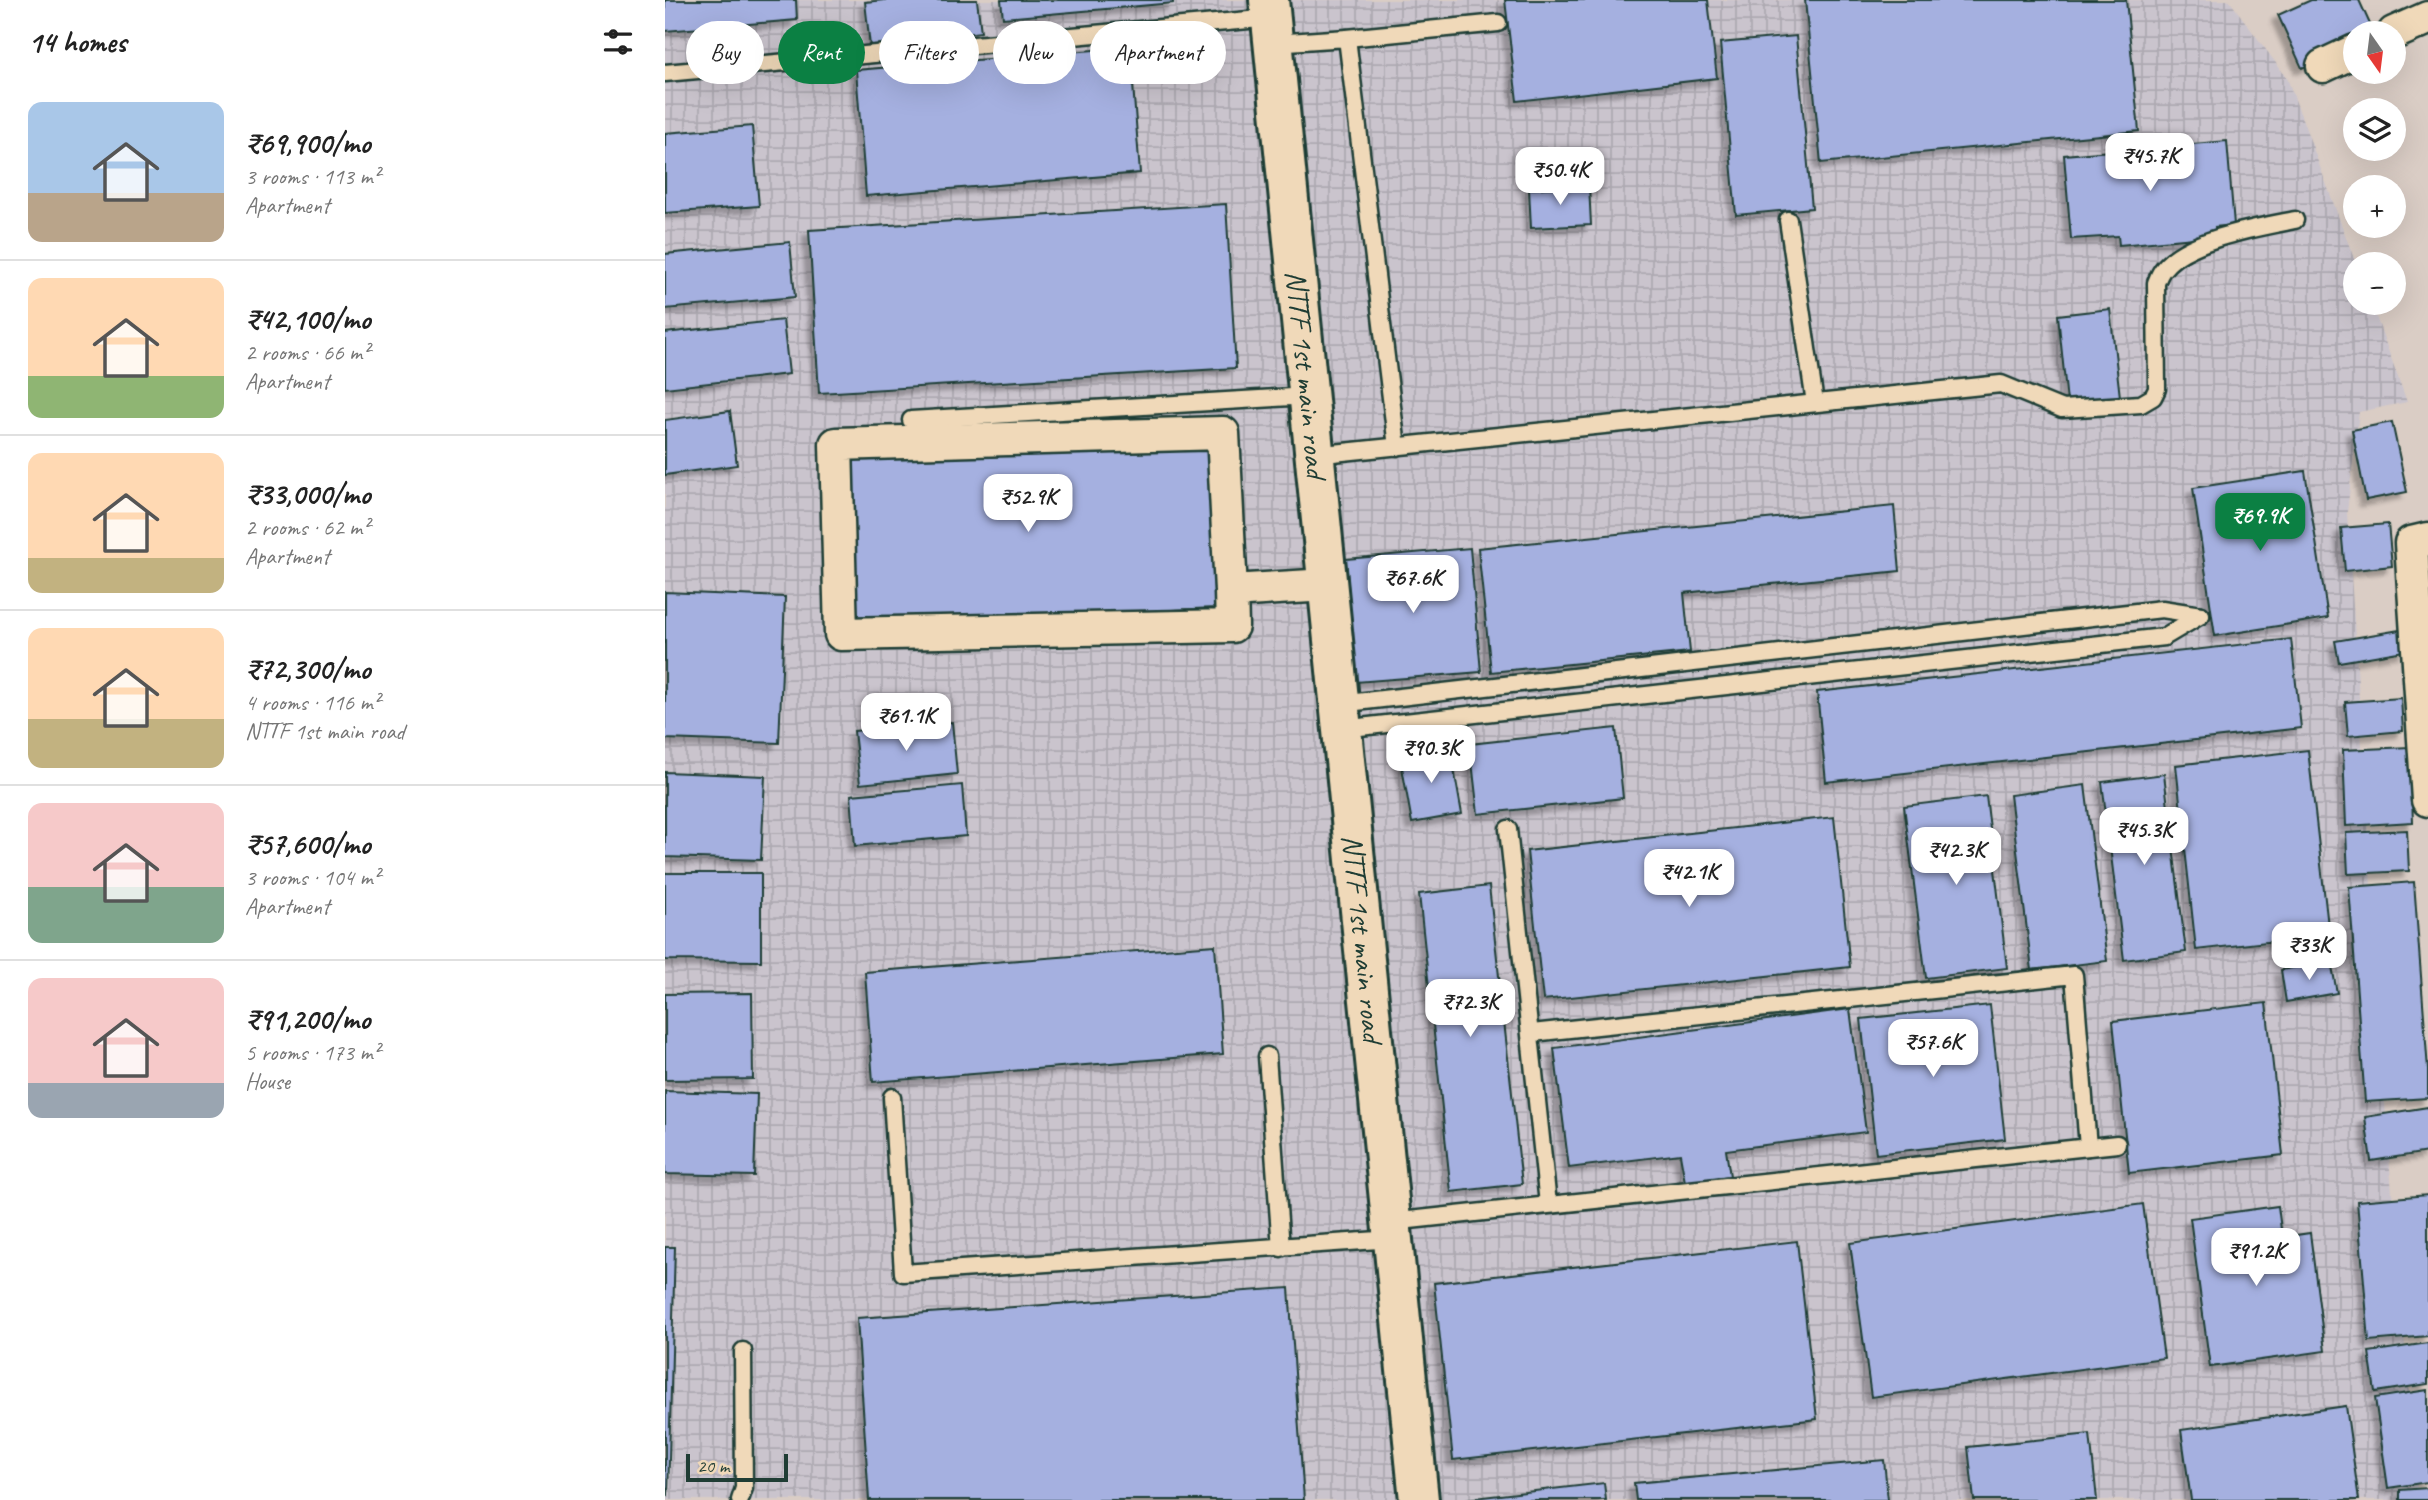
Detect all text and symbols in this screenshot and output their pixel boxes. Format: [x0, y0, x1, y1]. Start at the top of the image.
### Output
chip: Buy [686, 21, 764, 84]
chip: Rent [778, 21, 865, 84]
chip: Filters [879, 21, 979, 84]
chip: New [993, 21, 1076, 84]
chip: Apartment [1090, 21, 1226, 84]
north arrow [2343, 21, 2406, 84]
map controls [2343, 21, 2406, 315]
text: 14 homes [28, 23, 126, 61]
icon: filters [599, 23, 637, 61]
button: layers [2343, 98, 2406, 161]
text: ₹69,900/mo [245, 124, 370, 162]
icon: home [84, 130, 168, 214]
pin: ₹45.7K [2093, 134, 2207, 193]
text: ₹45.7K [2121, 141, 2179, 170]
pin: ₹50.4K [1503, 148, 1617, 207]
text: ₹50.4K [1531, 155, 1589, 184]
text: 3 rooms · 113 m² [245, 162, 380, 191]
button: + [2343, 175, 2406, 238]
text: Apartment [245, 191, 330, 220]
button: − [2343, 252, 2406, 315]
street label: NTTF 1st main road [1277, 269, 1336, 484]
text: ₹42,100/mo [245, 300, 370, 338]
icon: home [84, 306, 168, 390]
text: 2 rooms · 66 m² [245, 338, 369, 367]
text: Apartment [245, 367, 330, 396]
text: ₹33,000/mo [245, 475, 370, 513]
pin: ₹52.9K [971, 475, 1085, 534]
icon: home [84, 481, 168, 565]
text: ₹52.9K [1000, 482, 1057, 511]
pin: ₹69.9K [2203, 494, 2317, 553]
text: ₹69.9K [2231, 501, 2289, 530]
text: 2 rooms · 62 m² [245, 513, 369, 542]
text: Apartment [245, 542, 330, 571]
pin: ₹67.6K [1356, 556, 1470, 615]
text: ₹67.6K [1384, 563, 1442, 592]
text: ₹72,300/mo [245, 650, 370, 688]
icon: home [84, 656, 168, 740]
text: 4 rooms · 116 m² [245, 688, 380, 717]
pin: ₹61.1K [849, 694, 963, 753]
text: ₹61.1K [877, 701, 935, 730]
text: NTTF 1st main road [245, 717, 404, 746]
pin: ₹90.3K [1374, 726, 1488, 785]
text: ₹90.3K [1402, 733, 1460, 762]
pin: ₹45.3K [2087, 808, 2201, 867]
text: ₹45.3K [2115, 815, 2173, 844]
text: ₹57,600/mo [245, 825, 370, 863]
pin: ₹42.3K [1899, 828, 2013, 887]
icon: home [84, 831, 168, 915]
street label: NTTF 1st main road [1334, 833, 1393, 1048]
text: ₹42.3K [1927, 835, 1985, 864]
pin: ₹42.1K [1632, 850, 1746, 909]
text: ₹42.1K [1660, 857, 1718, 886]
text: 3 rooms · 104 m² [245, 863, 380, 892]
text: Apartment [245, 892, 330, 921]
pin: ₹33K [2268, 922, 2350, 982]
text: ₹33K [2288, 930, 2330, 959]
pin: ₹72.3K [1413, 979, 1527, 1039]
text: ₹72.3K [1441, 987, 1499, 1016]
text: ₹91,200/mo [245, 1000, 370, 1038]
icon: home [84, 1006, 168, 1090]
pin: ₹57.6K [1876, 1020, 1990, 1079]
text: ₹57.6K [1904, 1027, 1962, 1056]
text: 5 rooms · 173 m² [245, 1038, 380, 1067]
text: House [245, 1067, 290, 1096]
pin: ₹91.2K [2199, 1228, 2313, 1288]
text: ₹91.2K [2227, 1236, 2285, 1265]
scale bar [686, 1451, 787, 1483]
text: 20 m [697, 1454, 729, 1478]

